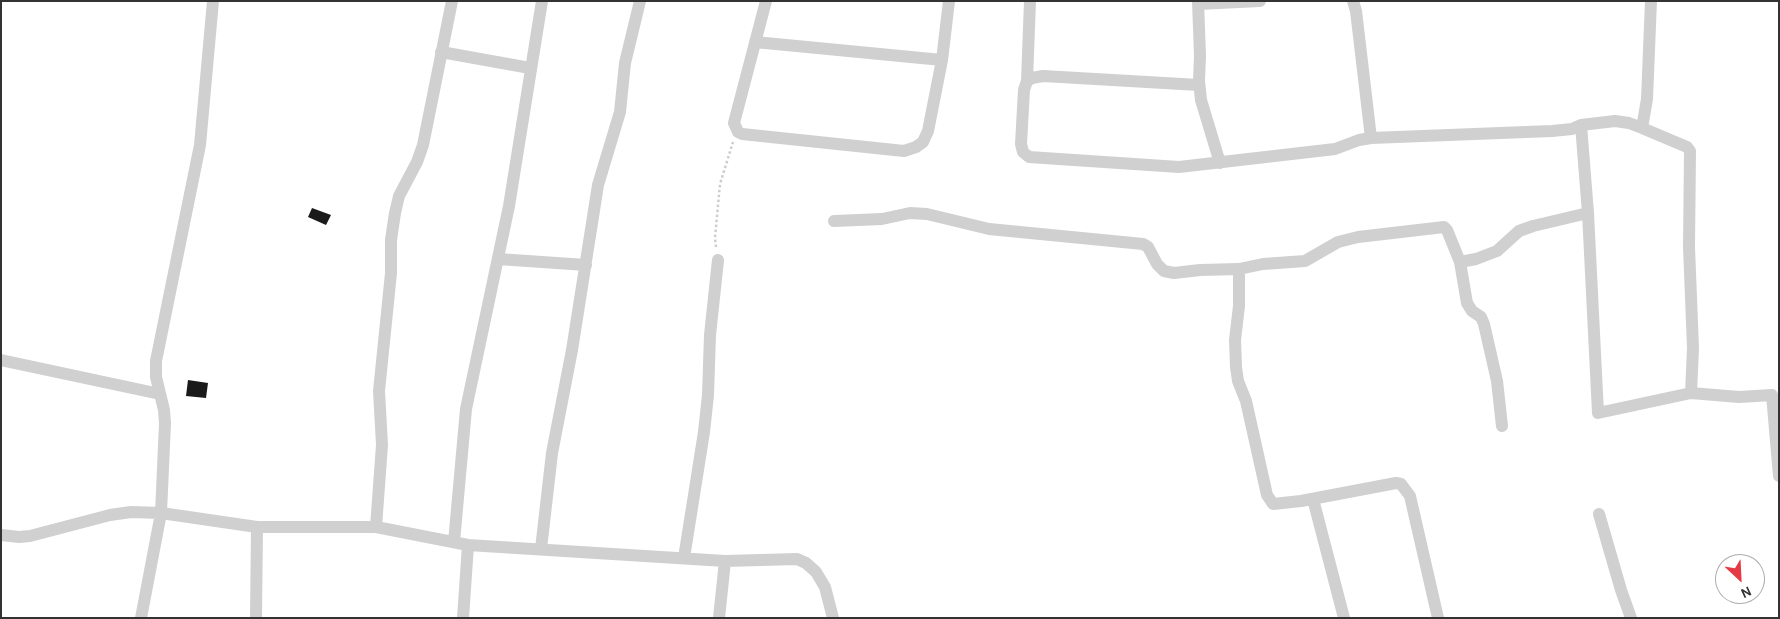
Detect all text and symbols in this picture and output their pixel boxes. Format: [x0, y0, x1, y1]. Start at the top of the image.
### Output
north arrow [1715, 554, 1765, 604]
text: N [1738, 582, 1754, 602]

